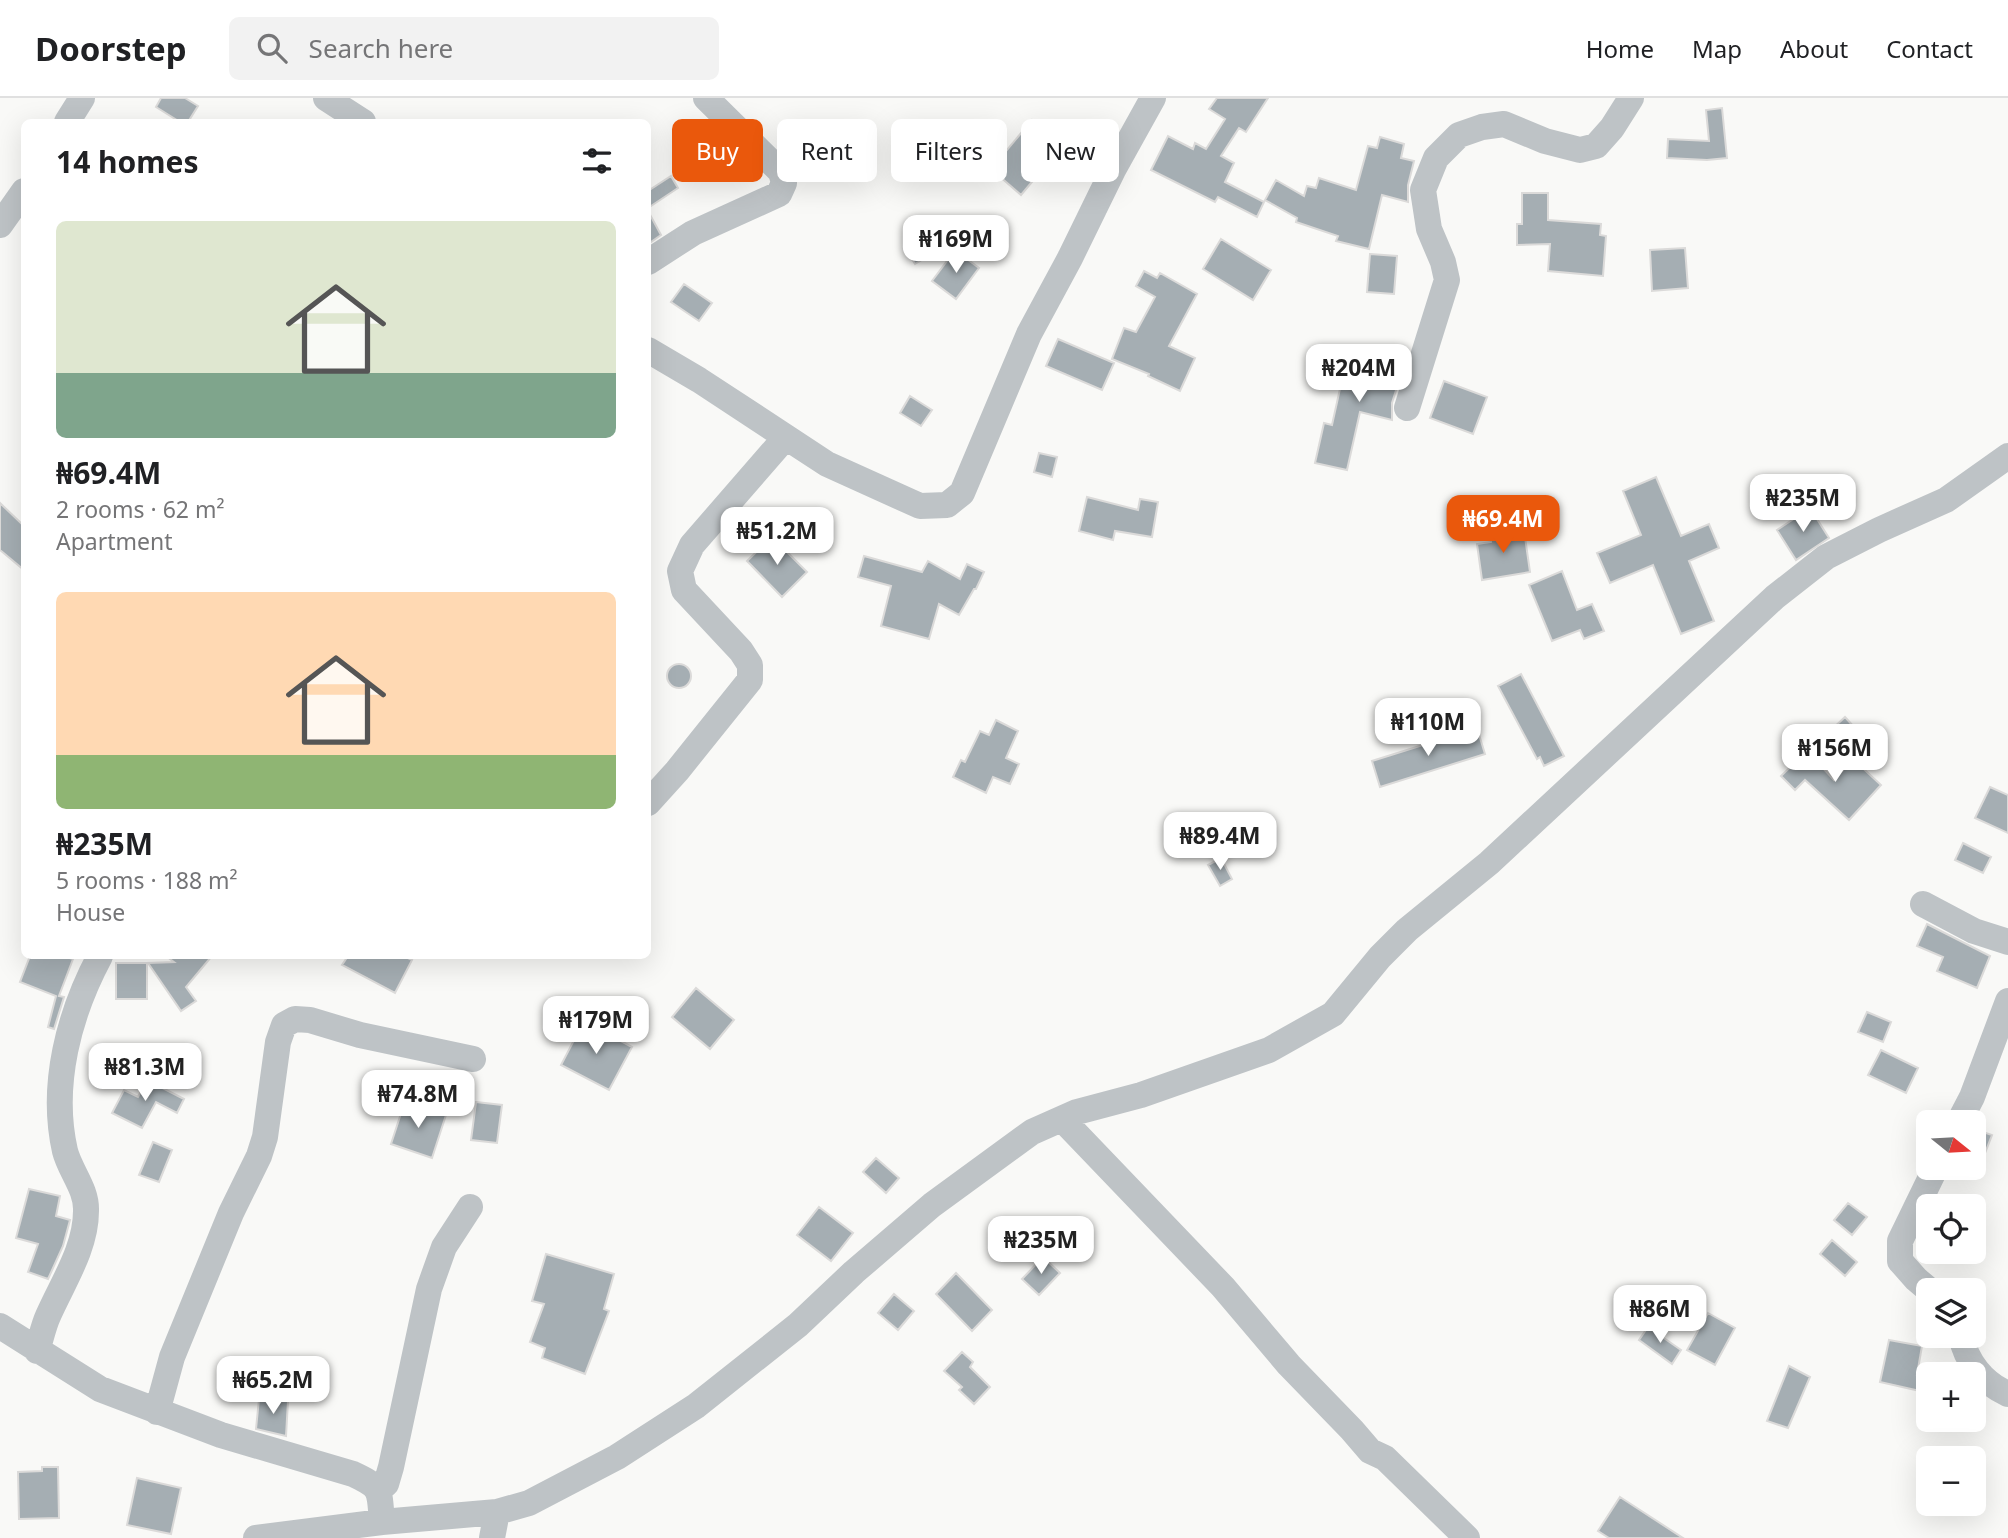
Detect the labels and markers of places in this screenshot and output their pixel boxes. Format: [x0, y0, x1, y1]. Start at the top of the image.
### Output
pin: ₦169M [907, 216, 1005, 275]
pin: ₦204M [1310, 344, 1408, 404]
pin: ₦235M [1754, 474, 1852, 534]
pin: ₦69.4M [1446, 496, 1560, 555]
pin: ₦51.2M [720, 508, 834, 567]
pin: ₦110M [1379, 698, 1477, 758]
pin: ₦156M [1786, 724, 1884, 784]
pin: ₦89.4M [1163, 812, 1277, 872]
pin: ₦179M [547, 996, 645, 1056]
pin: ₦81.3M [88, 1044, 202, 1103]
pin: ₦74.8M [361, 1070, 475, 1130]
pin: ₦235M [992, 1216, 1090, 1276]
pin: ₦86M [1619, 1286, 1701, 1345]
pin: ₦65.2M [216, 1356, 330, 1416]

